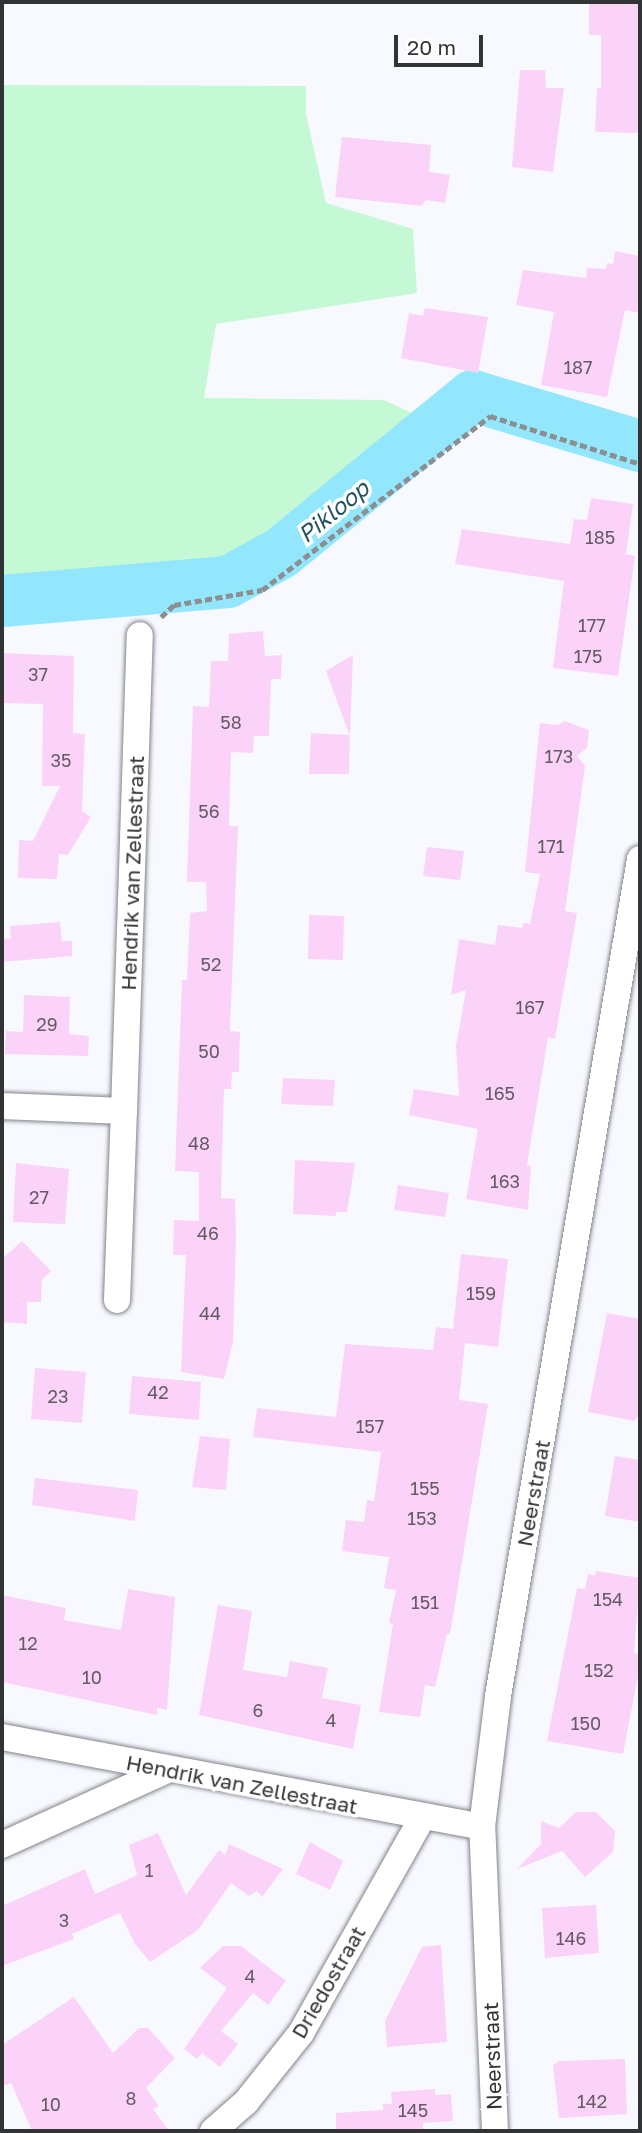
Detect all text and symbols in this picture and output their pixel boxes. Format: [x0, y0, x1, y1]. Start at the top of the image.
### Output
scale bar [397, 21, 486, 65]
text: 20 m [407, 34, 456, 60]
house number: 187 [563, 356, 593, 378]
water label: Pikloop [292, 474, 374, 548]
house number: 185 [585, 526, 615, 548]
house number: 177 [578, 614, 606, 636]
house number: 175 [574, 645, 602, 667]
house number: 37 [28, 663, 48, 685]
house number: 58 [220, 711, 242, 733]
house number: 173 [545, 745, 573, 767]
house number: 35 [51, 749, 71, 771]
street label: Hendrik van Zellestraat [115, 755, 149, 991]
house number: 56 [198, 800, 220, 822]
house number: 171 [538, 835, 564, 857]
house number: 52 [201, 953, 221, 975]
house number: 167 [515, 996, 545, 1018]
house number: 29 [36, 1013, 58, 1035]
house number: 50 [198, 1040, 220, 1062]
house number: 165 [485, 1082, 515, 1104]
house number: 48 [188, 1132, 210, 1154]
house number: 163 [490, 1170, 520, 1192]
house number: 27 [29, 1186, 49, 1208]
house number: 46 [197, 1222, 219, 1244]
house number: 159 [466, 1282, 496, 1304]
house number: 44 [199, 1302, 221, 1324]
house number: 42 [147, 1381, 169, 1403]
house number: 23 [48, 1385, 68, 1407]
house number: 157 [356, 1415, 384, 1437]
street label: Neerstraat [511, 1438, 555, 1548]
house number: 155 [410, 1477, 440, 1499]
house number: 153 [407, 1507, 437, 1529]
house number: 154 [593, 1588, 623, 1610]
house number: 151 [411, 1591, 439, 1613]
house number: 12 [18, 1632, 38, 1654]
house number: 152 [584, 1659, 614, 1681]
house number: 10 [82, 1666, 102, 1688]
house number: 6 [253, 1699, 263, 1721]
house number: 4 [326, 1709, 336, 1731]
house number: 150 [571, 1712, 601, 1734]
street label: Hendrik van Zellestraat [124, 1749, 360, 1819]
house number: 1 [145, 1859, 153, 1881]
house number: 3 [59, 1909, 69, 1931]
street label: Driedostraat [286, 1921, 370, 2043]
house number: 146 [556, 1927, 586, 1949]
house number: 4 [245, 1965, 255, 1987]
street label: Neerstraat [478, 2002, 506, 2110]
house number: 8 [126, 2087, 136, 2109]
house number: 142 [577, 2090, 607, 2112]
house number: 10 [41, 2093, 61, 2115]
house number: 145 [398, 2099, 428, 2121]

